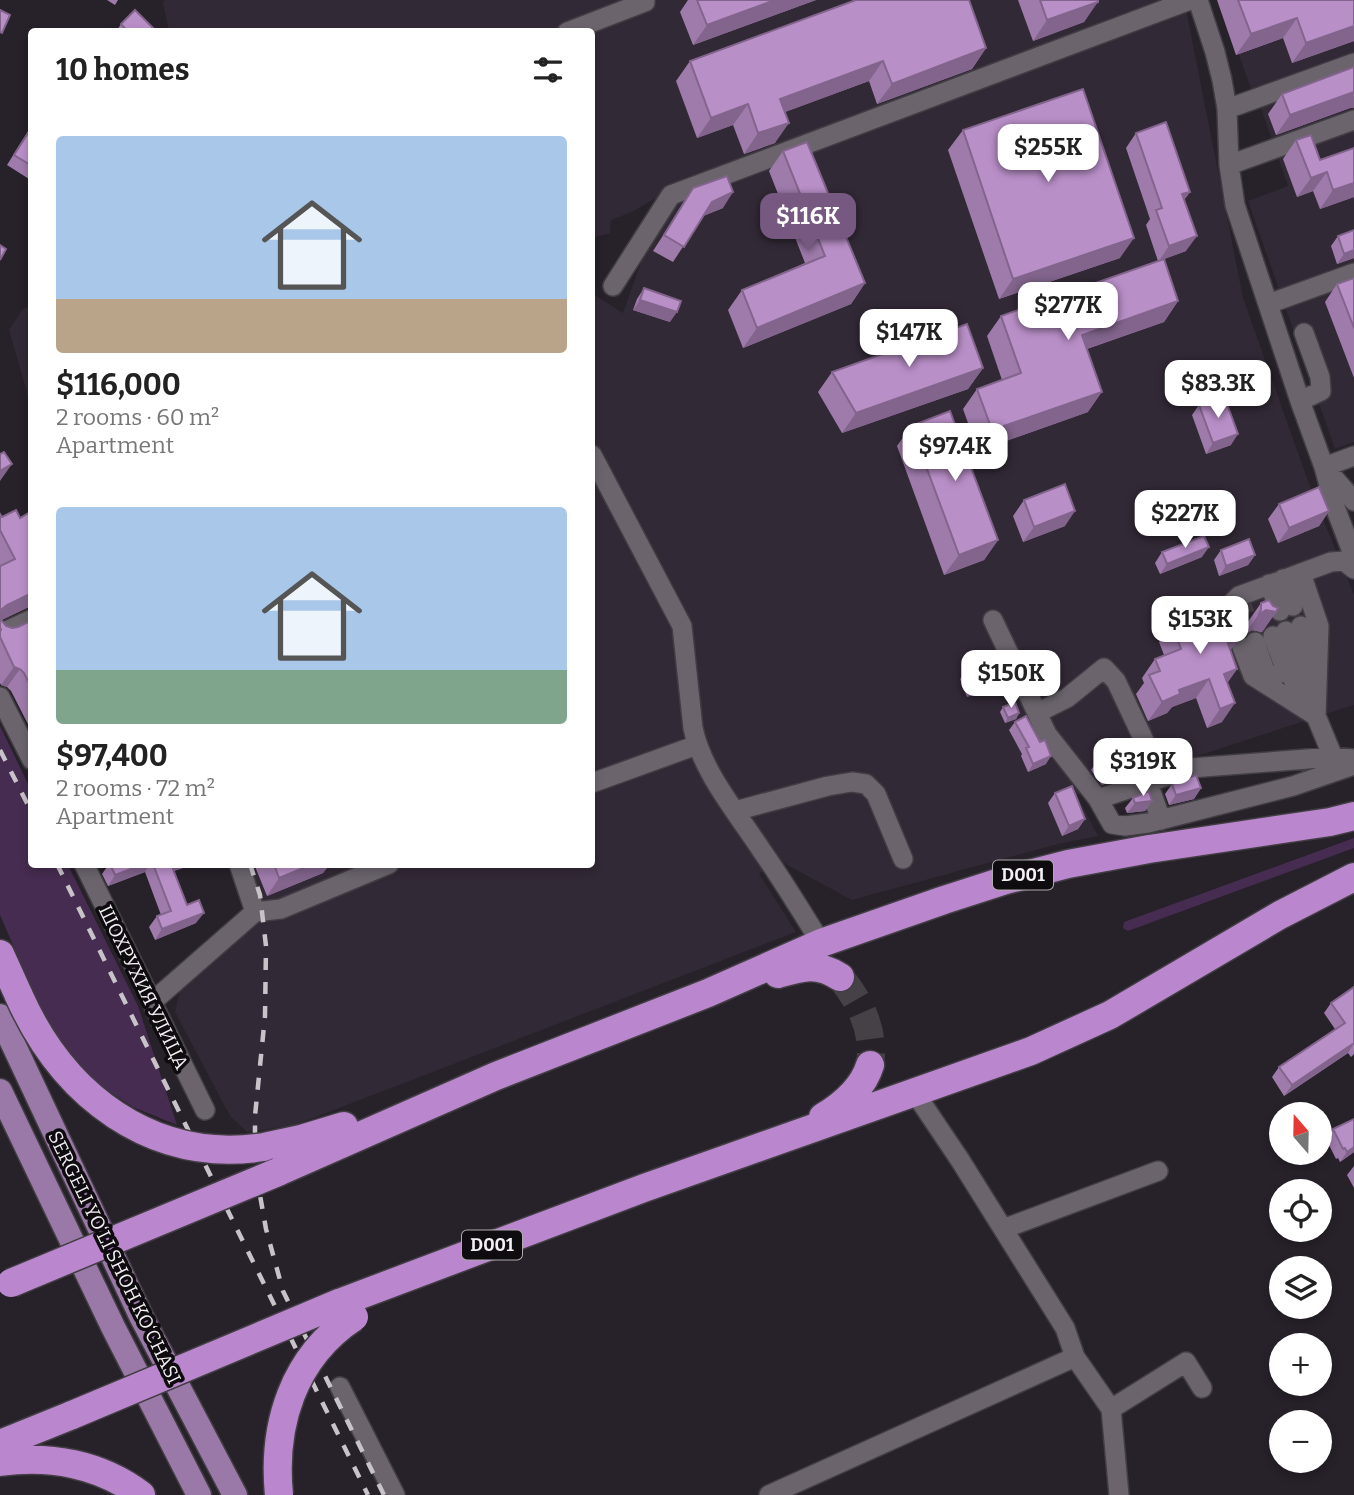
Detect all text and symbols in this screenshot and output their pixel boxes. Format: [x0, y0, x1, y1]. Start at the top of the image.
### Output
icon: filters [529, 51, 567, 89]
text: 10 homes [56, 52, 190, 88]
pin: $255K [999, 124, 1097, 184]
text: $255K [1014, 133, 1082, 161]
icon: home [249, 182, 375, 308]
pin: $116K [759, 194, 857, 253]
text: $116K [776, 202, 840, 230]
pin: $277K [1019, 282, 1117, 342]
text: $277K [1034, 291, 1102, 319]
pin: $147K [860, 310, 958, 369]
text: $147K [876, 318, 942, 346]
pin: $83.3K [1161, 360, 1275, 420]
text: $116,000 [56, 367, 181, 403]
text: $83.3K [1181, 369, 1255, 397]
text: 2 rooms · 60 m² [56, 403, 219, 431]
pin: $97.4K [898, 424, 1012, 483]
text: Apartment [56, 431, 174, 459]
text: $97.4K [919, 432, 991, 460]
pin: $227K [1136, 490, 1234, 550]
text: $227K [1151, 499, 1219, 527]
icon: home [249, 553, 375, 679]
pin: $153K [1151, 596, 1249, 656]
text: $153K [1167, 605, 1233, 633]
pin: $150K [962, 650, 1060, 710]
text: $150K [977, 659, 1045, 687]
text: $97,400 [56, 738, 168, 774]
pin: $319K [1094, 738, 1192, 798]
text: $319K [1109, 747, 1177, 775]
text: 2 rooms · 72 m² [56, 774, 215, 802]
text: Apartment [56, 802, 174, 830]
road number: D001 [993, 860, 1053, 890]
street label: ШОХРУХИЯ УЛИЦА [94, 901, 194, 1074]
north arrow [1269, 1102, 1332, 1166]
map controls [1269, 1102, 1332, 1473]
street label: SERGELI YO‘LI SHOH KO‘CHASI [43, 1127, 186, 1387]
button: locate [1269, 1179, 1332, 1242]
road number: D001 [462, 1230, 522, 1260]
button: layers [1269, 1256, 1332, 1319]
button: + [1269, 1333, 1332, 1396]
button: − [1269, 1410, 1332, 1473]

